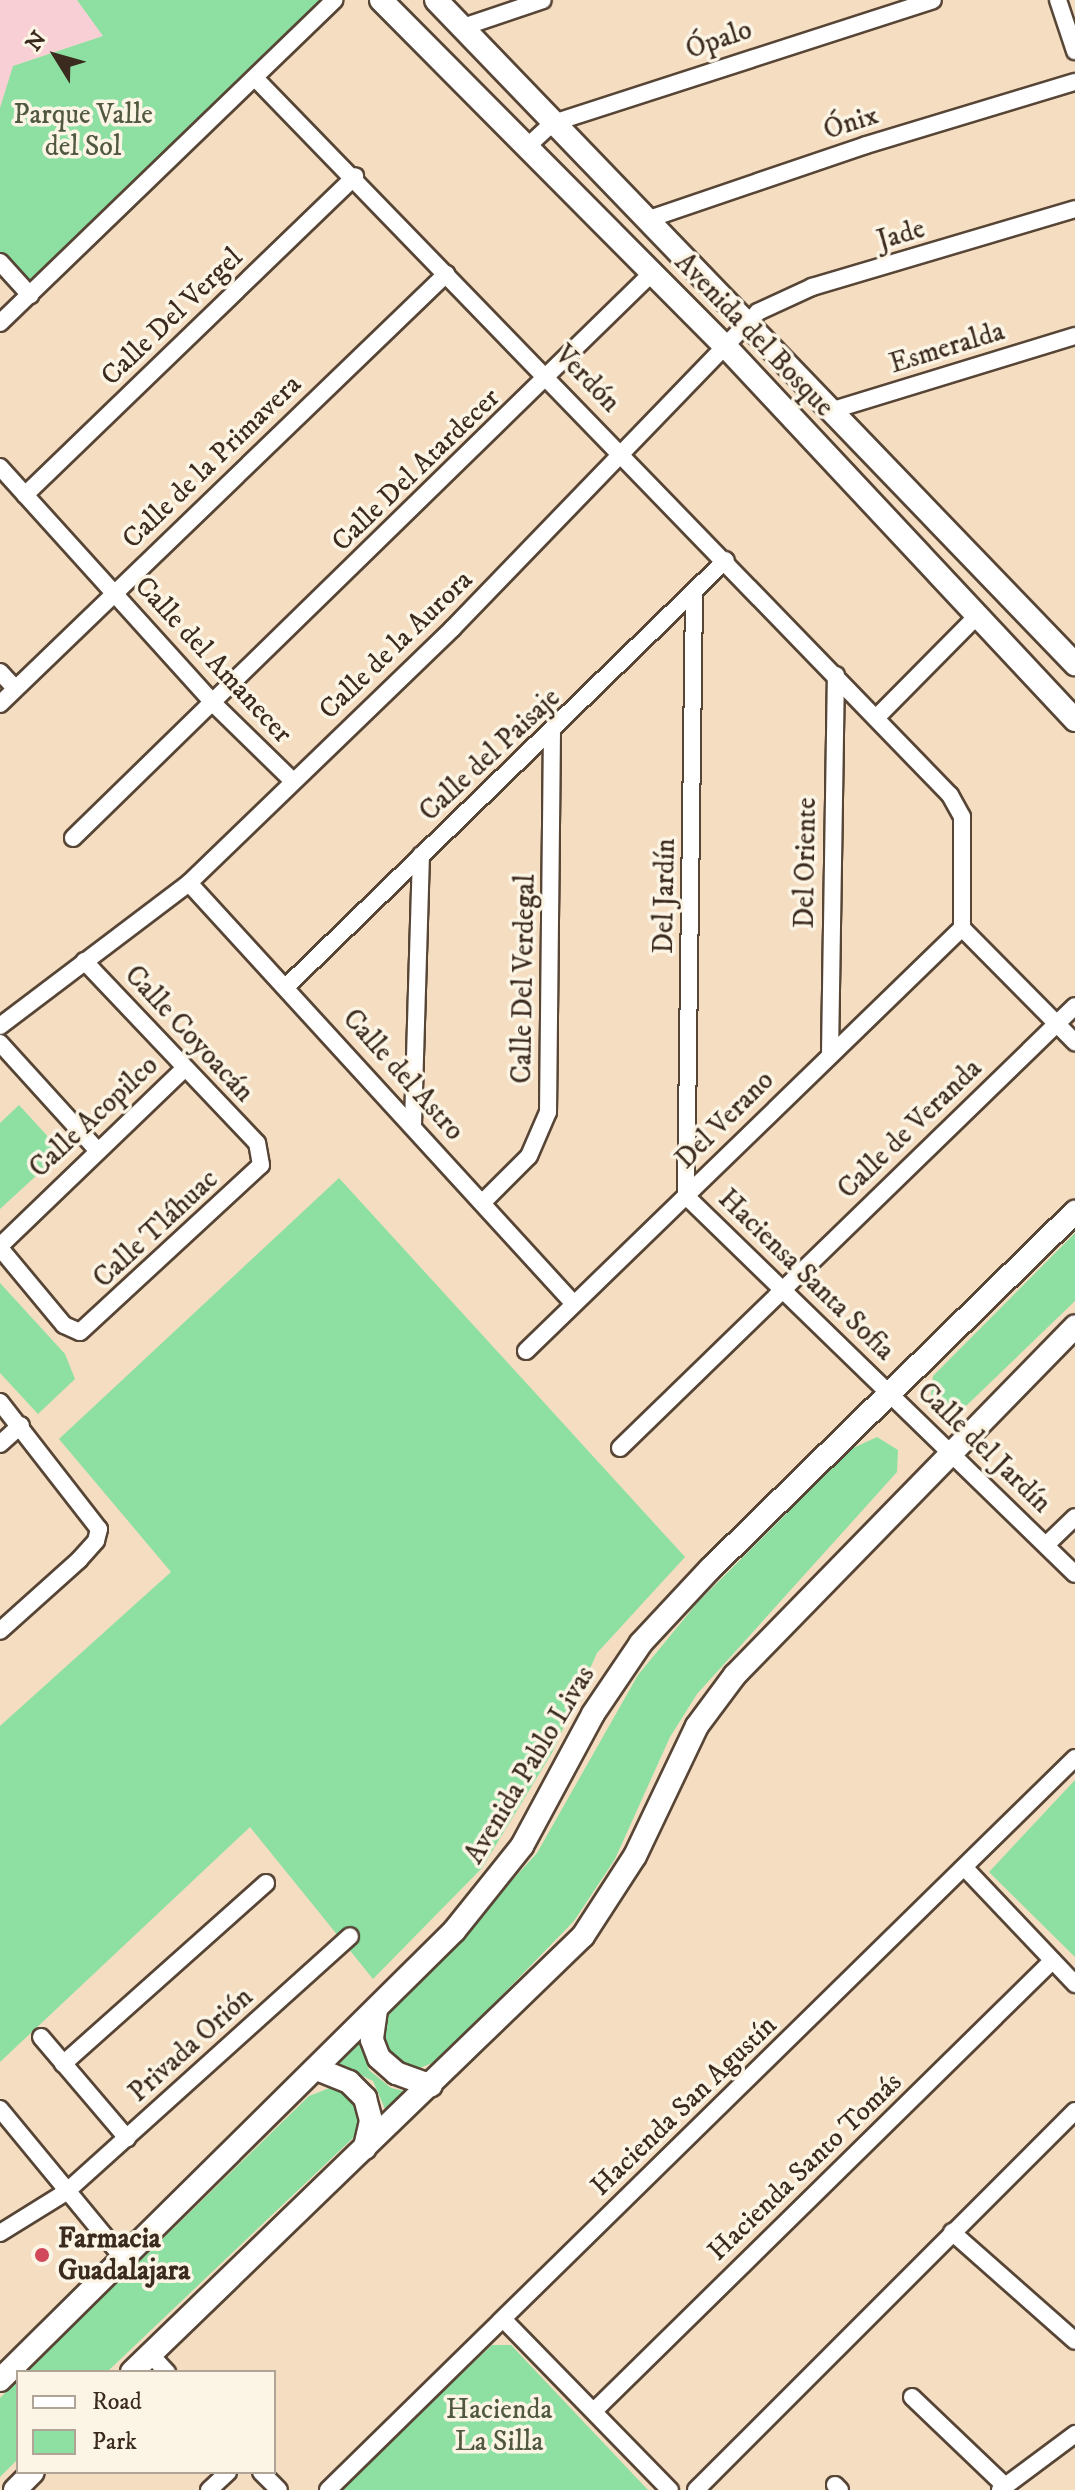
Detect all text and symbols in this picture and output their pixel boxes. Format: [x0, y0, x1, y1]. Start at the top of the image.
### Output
street label: Ópalo [682, 13, 756, 67]
north arrow [16, 16, 96, 96]
text: N [20, 26, 53, 57]
park label: Parque Valle del Sol [13, 98, 153, 164]
street label: Ónix [819, 98, 883, 148]
street label: Jade [873, 212, 929, 258]
street label: Calle Del Vergel [94, 241, 250, 393]
street label: Avenida del Bosque [667, 246, 841, 424]
street label: Esmeralda [886, 315, 1008, 381]
street label: Verdón [547, 338, 627, 420]
street label: Calle de la Primavera [116, 368, 308, 556]
street label: Calle Del Atardecer [325, 381, 507, 559]
street label: Calle de la Aurora [312, 563, 480, 727]
street label: Calle del Amanecer [127, 570, 299, 750]
street label: Calle del Paisaje [413, 681, 567, 829]
street label: Del Oriente [788, 797, 824, 929]
street label: Del Jardín [647, 838, 683, 954]
street label: Calle Del Verdegal [505, 874, 543, 1084]
street label: Calle Coyoacán [117, 959, 261, 1109]
street label: Calle del Astro [335, 1002, 471, 1148]
street label: Calle Acopilco [23, 1049, 165, 1185]
street label: Calle de Veranda [831, 1052, 989, 1206]
street label: Del Verano [669, 1064, 781, 1176]
street label: Calle Tláhuac [87, 1163, 225, 1295]
street label: Haciensa Santa Sofia [711, 1182, 901, 1368]
street label: Calle del Jardín [910, 1376, 1058, 1520]
street label: Avenida Pablo Livas [458, 1660, 602, 1870]
street label: Privada Orión [122, 1980, 260, 2110]
street label: Hacienda San Agustín [584, 2009, 784, 2203]
street label: Hacienda Santo Tomás [701, 2066, 909, 2268]
place label: Farmacia Guadalajara [58, 2222, 190, 2288]
marker: Farmacia Guadalajara [33, 2246, 51, 2264]
legend [16, 2370, 276, 2474]
text: Road [92, 2387, 142, 2417]
park label: Hacienda La Silla [446, 2393, 552, 2459]
text: Park [92, 2427, 137, 2457]

